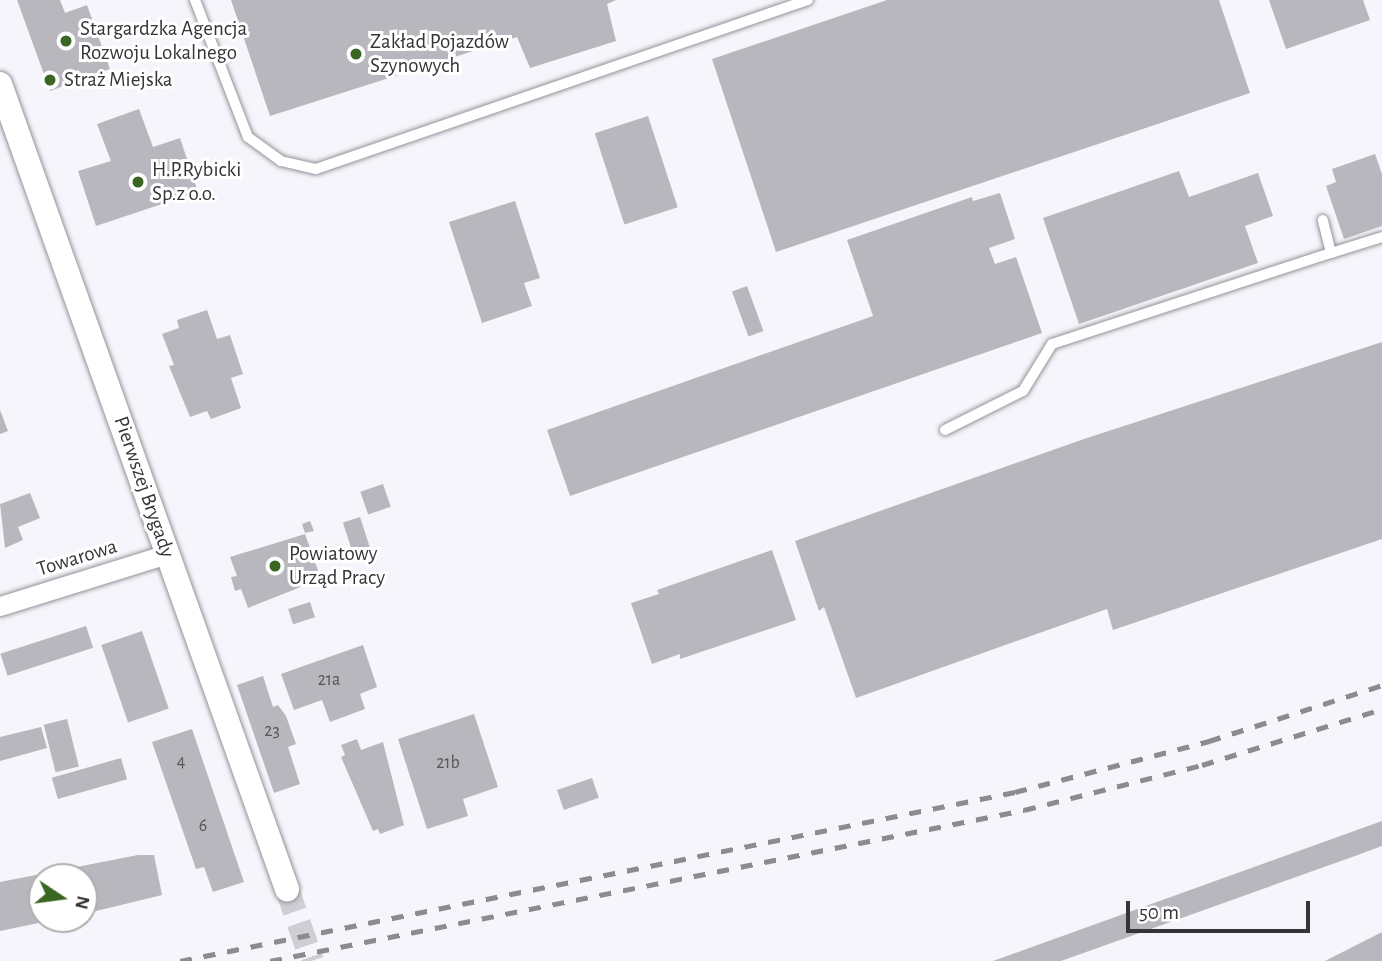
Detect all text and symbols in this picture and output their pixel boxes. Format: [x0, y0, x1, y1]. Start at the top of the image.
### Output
place label: Stargardzka Agencja Rozwoju Lokalnego [80, 16, 247, 66]
place label: Zakład Pojazdów Szynowych [370, 29, 509, 79]
marker: Stargardzka Agencja Rozwoju Lokalnego [58, 33, 74, 49]
marker: Zakład Pojazdów Szynowych [348, 46, 364, 62]
place label: Straż Miejska [64, 67, 173, 93]
marker: Straż Miejska [42, 72, 58, 88]
place label: H.P.Rybicki Sp.z o.o. [152, 157, 241, 207]
marker: H.P.Rybicki Sp.z o.o. [130, 174, 146, 190]
street label: Pierwszej Brygady [108, 413, 180, 561]
street label: Towarowa [34, 534, 120, 582]
place label: Powiatowy Urząd Pracy [289, 541, 385, 591]
marker: Powiatowy Urząd Pracy [267, 558, 283, 574]
house number: 21a [318, 669, 340, 691]
house number: 23 [264, 720, 280, 742]
house number: 4 [177, 751, 185, 773]
house number: 21b [436, 752, 460, 774]
house number: 6 [199, 815, 207, 837]
north arrow [28, 863, 98, 933]
scale bar [1130, 888, 1314, 932]
text: N [71, 894, 93, 911]
text: 50 m [1139, 902, 1179, 923]

